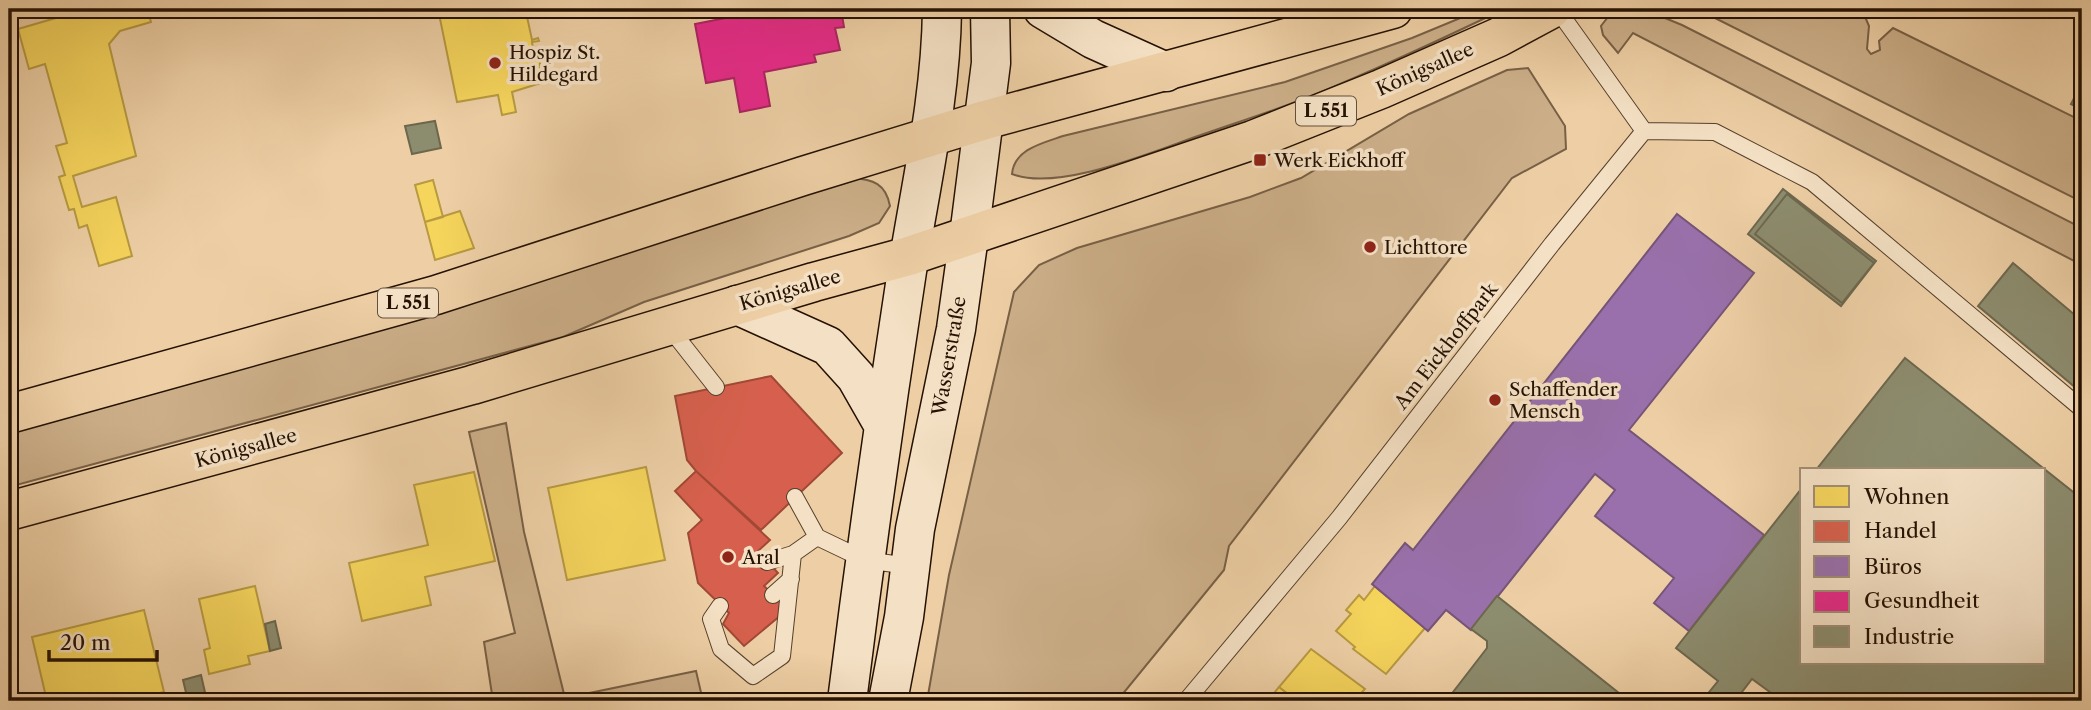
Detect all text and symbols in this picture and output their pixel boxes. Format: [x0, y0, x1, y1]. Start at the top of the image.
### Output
street label: Königsallee [1373, 37, 1477, 101]
place label: Hospiz St. Hildegard [509, 41, 600, 86]
marker: Hospiz St. Hildegard [487, 55, 503, 71]
road number: L 551 [1296, 96, 1356, 126]
place label: Werk Eickhoff [1273, 149, 1406, 172]
marker: Werk Eickhoff [1252, 152, 1268, 168]
place label: Lichttore [1384, 236, 1468, 259]
marker: Lichttore [1362, 239, 1378, 255]
street label: Königsallee [737, 265, 843, 315]
street label: Am Eickhoffpark [1389, 277, 1503, 415]
road number: L 551 [378, 288, 438, 318]
street label: Wasserstraße [927, 294, 971, 419]
place label: Schaffender Mensch [1509, 378, 1618, 423]
marker: Schaffender Mensch [1487, 392, 1503, 408]
street label: Königsallee [193, 423, 299, 473]
legend [1800, 468, 2046, 664]
text: Wohnen [1863, 484, 1949, 509]
text: Handel [1864, 518, 1937, 543]
place label: Aral [741, 546, 780, 569]
marker: Aral [720, 549, 736, 565]
text: Büros [1864, 554, 1922, 579]
text: Gesundheit [1864, 588, 1980, 613]
scale bar [49, 619, 158, 663]
text: Industrie [1864, 624, 1954, 649]
text: 20 m [60, 630, 111, 655]

